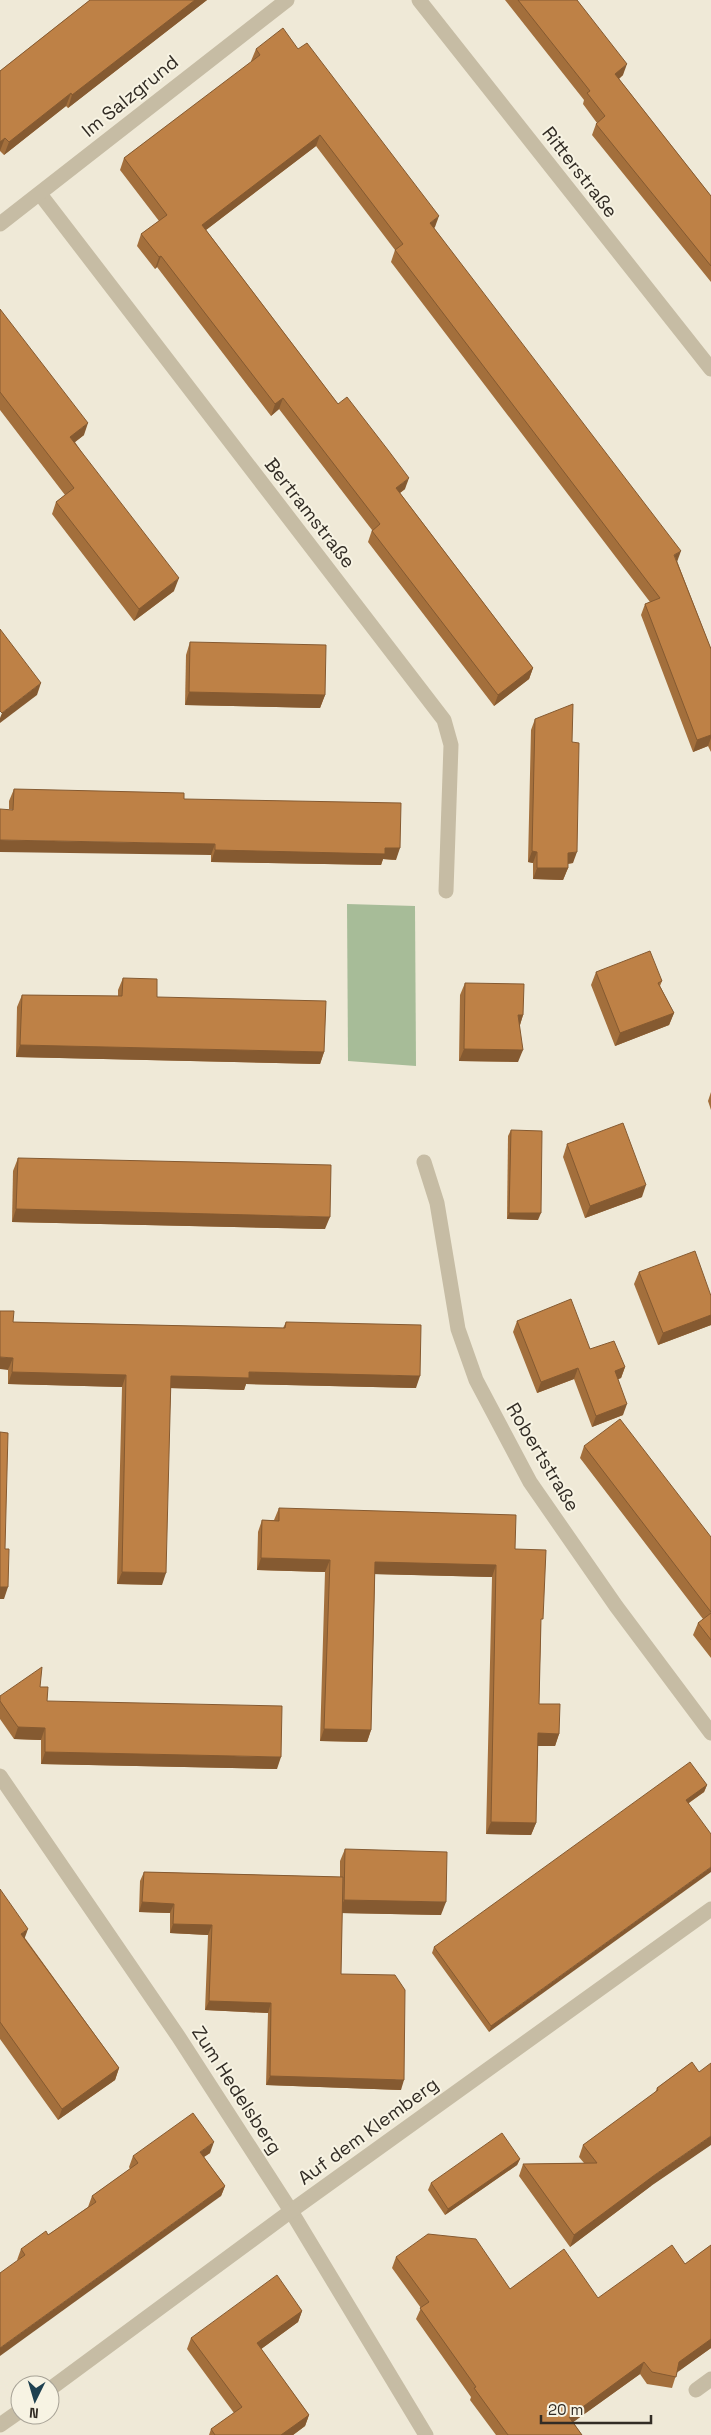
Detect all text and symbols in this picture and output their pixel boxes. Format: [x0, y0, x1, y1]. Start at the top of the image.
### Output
street label: Im Salzgrund [76, 49, 184, 143]
street label: Ritterstraße [537, 121, 623, 223]
street label: Bertramstraße [259, 453, 361, 573]
street label: Robertstraße [501, 1398, 585, 1516]
street label: Zum Hedelsberg [186, 2021, 288, 2159]
street label: Auf dem Klemberg [293, 2072, 443, 2190]
north arrow [10, 2375, 60, 2425]
scale bar [541, 2392, 651, 2424]
text: 20 m [548, 2400, 583, 2419]
text: N [28, 2404, 39, 2422]

